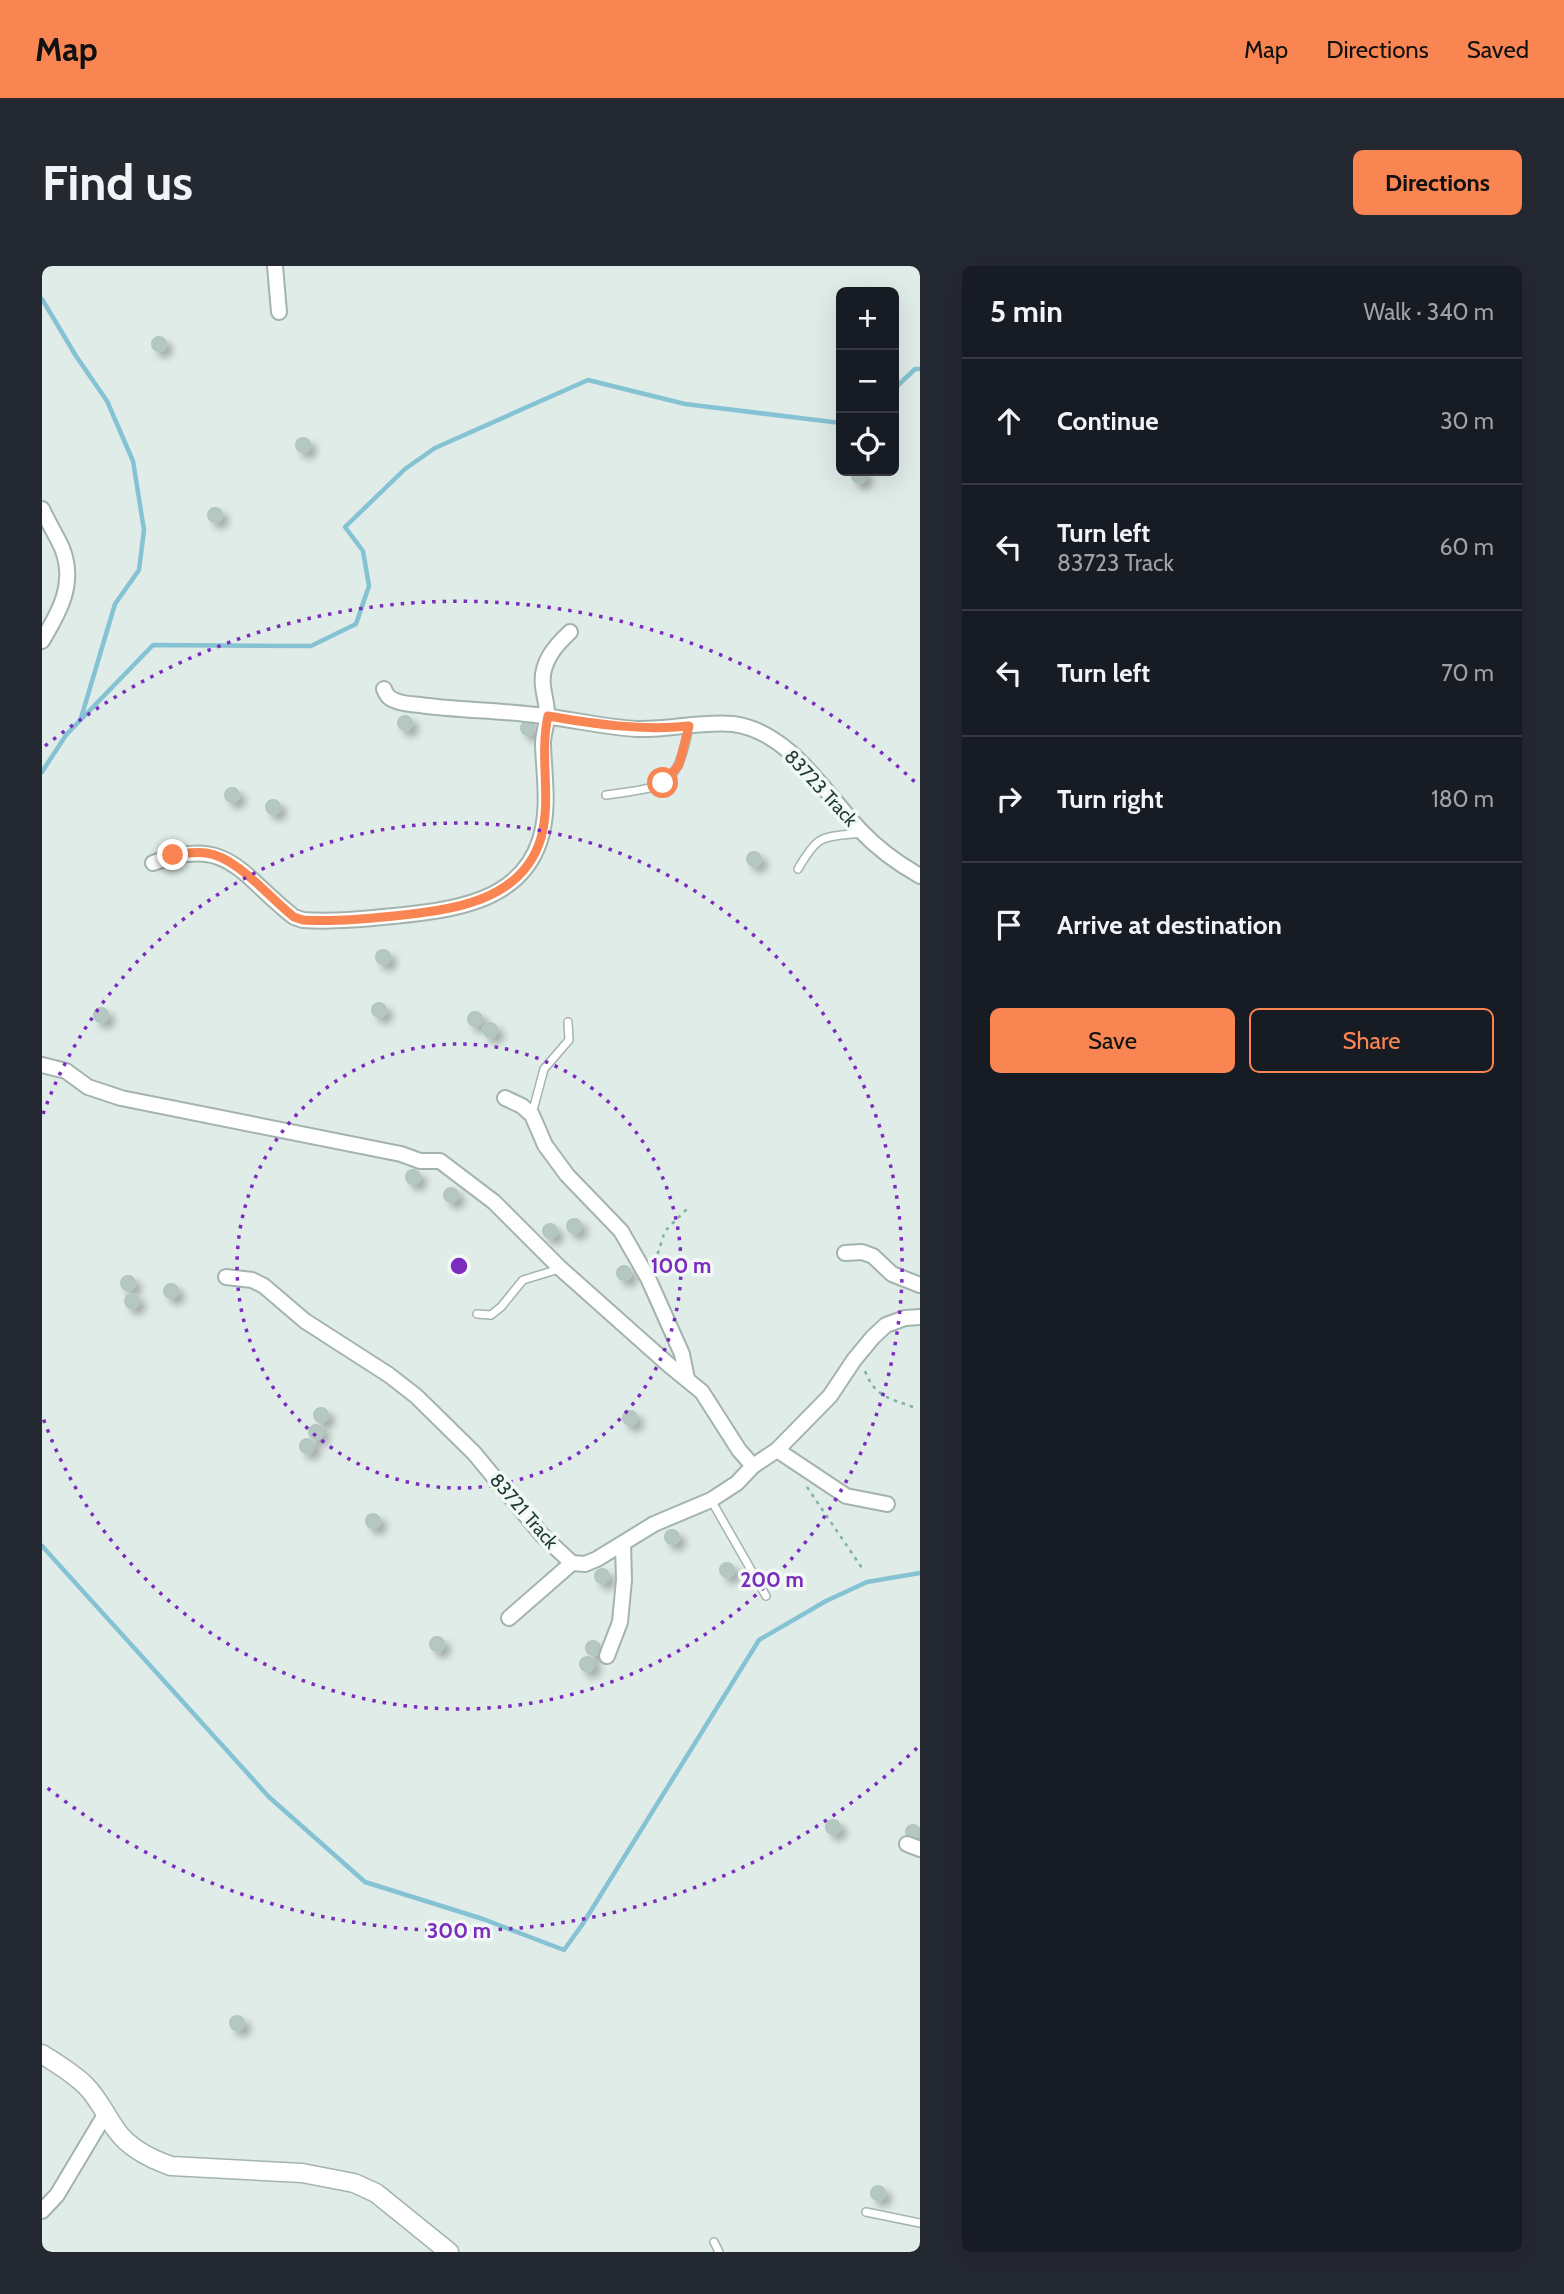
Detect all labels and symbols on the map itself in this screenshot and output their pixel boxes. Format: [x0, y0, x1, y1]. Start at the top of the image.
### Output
street label: 83723 Track [780, 745, 863, 831]
route start [647, 767, 678, 798]
route end [157, 839, 188, 870]
text: 100 m [651, 1253, 711, 1278]
centre of rings [447, 1254, 471, 1278]
street label: 83721 Track [485, 1469, 563, 1554]
text: 200 m [740, 1567, 804, 1592]
text: 300 m [427, 1918, 491, 1943]

